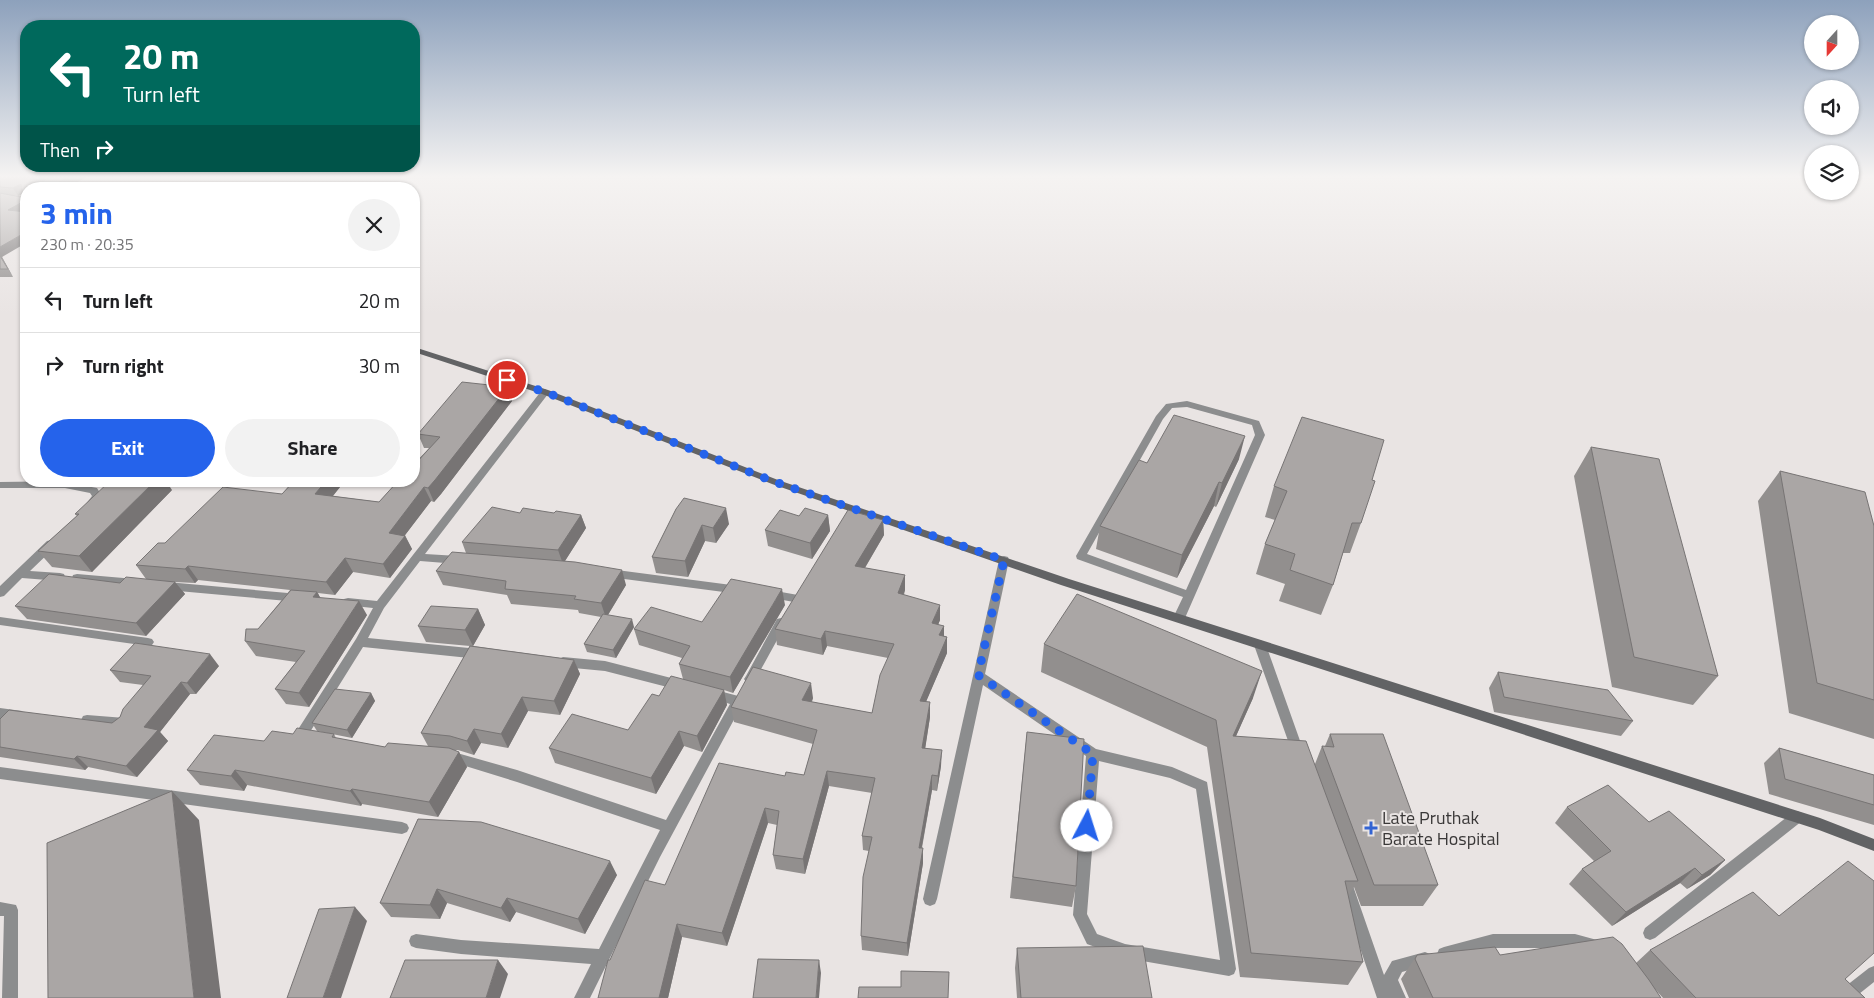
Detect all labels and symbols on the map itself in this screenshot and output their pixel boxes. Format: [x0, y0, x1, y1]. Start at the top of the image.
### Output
north arrow [1804, 15, 1859, 70]
pin [486, 359, 528, 401]
position arrow [1060, 799, 1112, 851]
place label: Late Pruthak Barate Hospital [1382, 804, 1500, 852]
marker: Late Pruthak Barate Hospital [1364, 821, 1378, 835]

